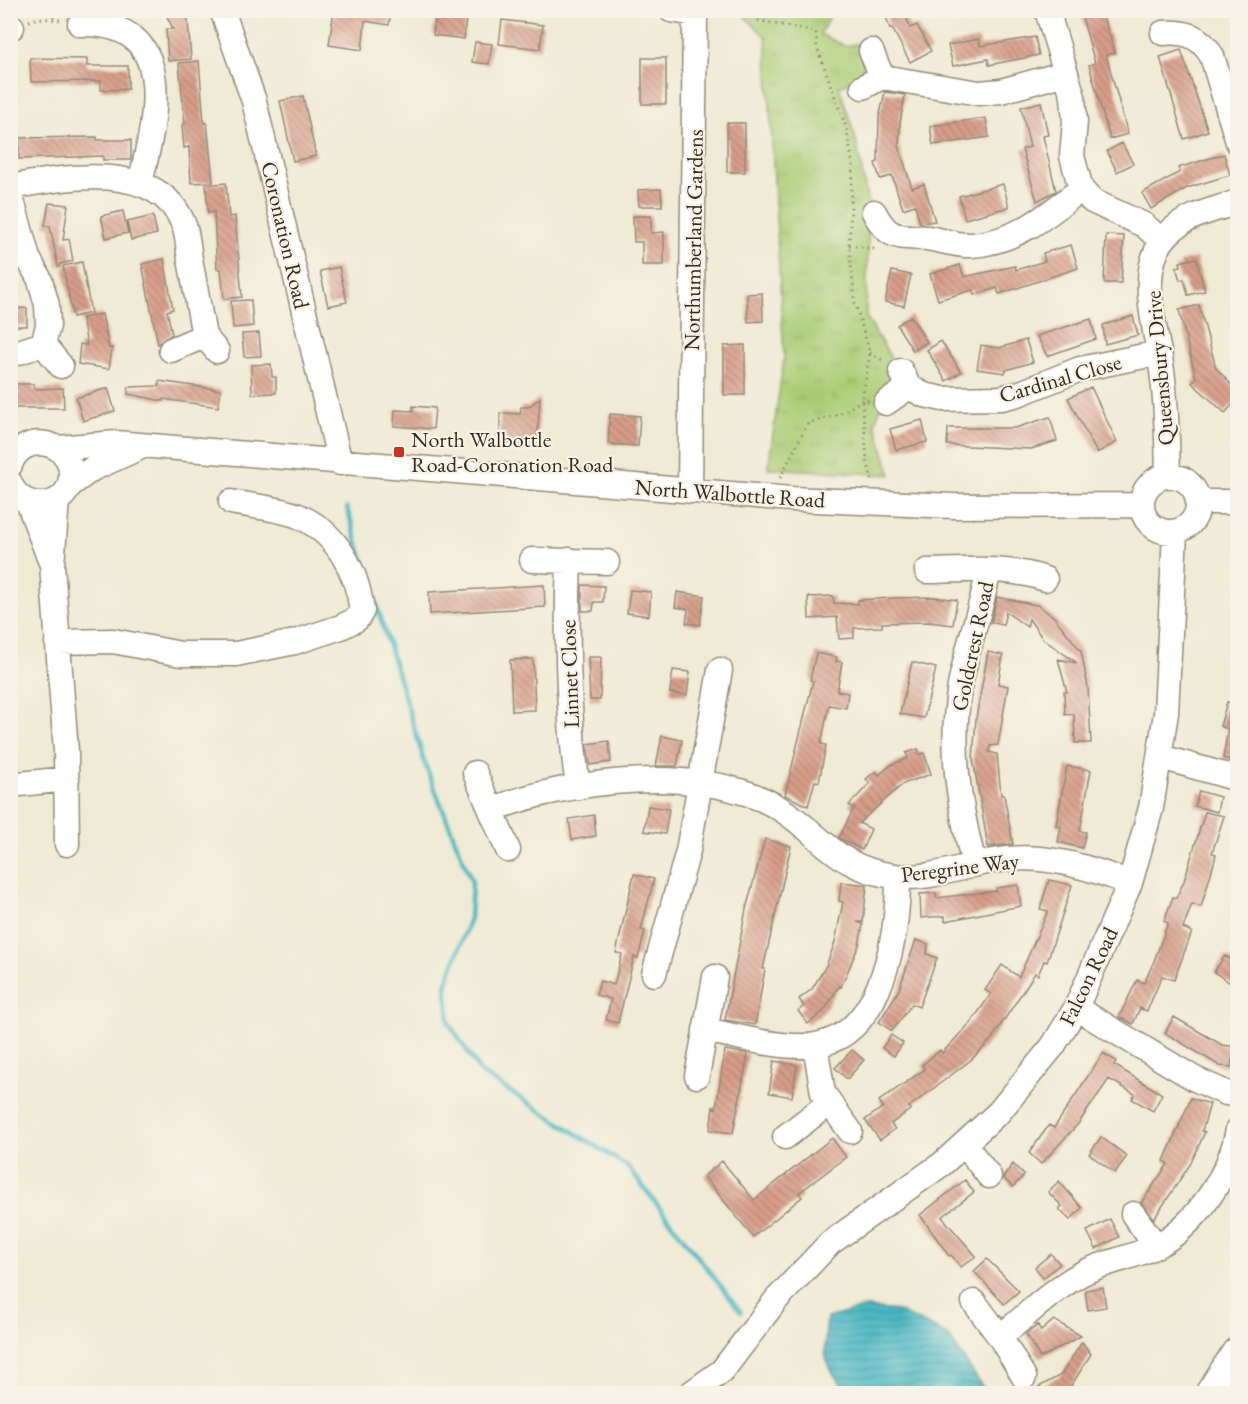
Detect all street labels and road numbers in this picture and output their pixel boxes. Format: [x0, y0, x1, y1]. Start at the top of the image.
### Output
street label: Northumberland Gardens [677, 129, 710, 351]
street label: Coronation Road [254, 159, 317, 312]
street label: Queensbury Drive [1138, 289, 1181, 447]
street label: Cardinal Close [996, 347, 1125, 410]
street label: North Walbottle Road [634, 472, 827, 515]
street label: Goldcrest Road [945, 578, 1001, 714]
street label: Linnet Close [553, 619, 586, 729]
street label: Peregrine Way [899, 846, 1021, 889]
street label: Falcon Road [1052, 921, 1125, 1030]

